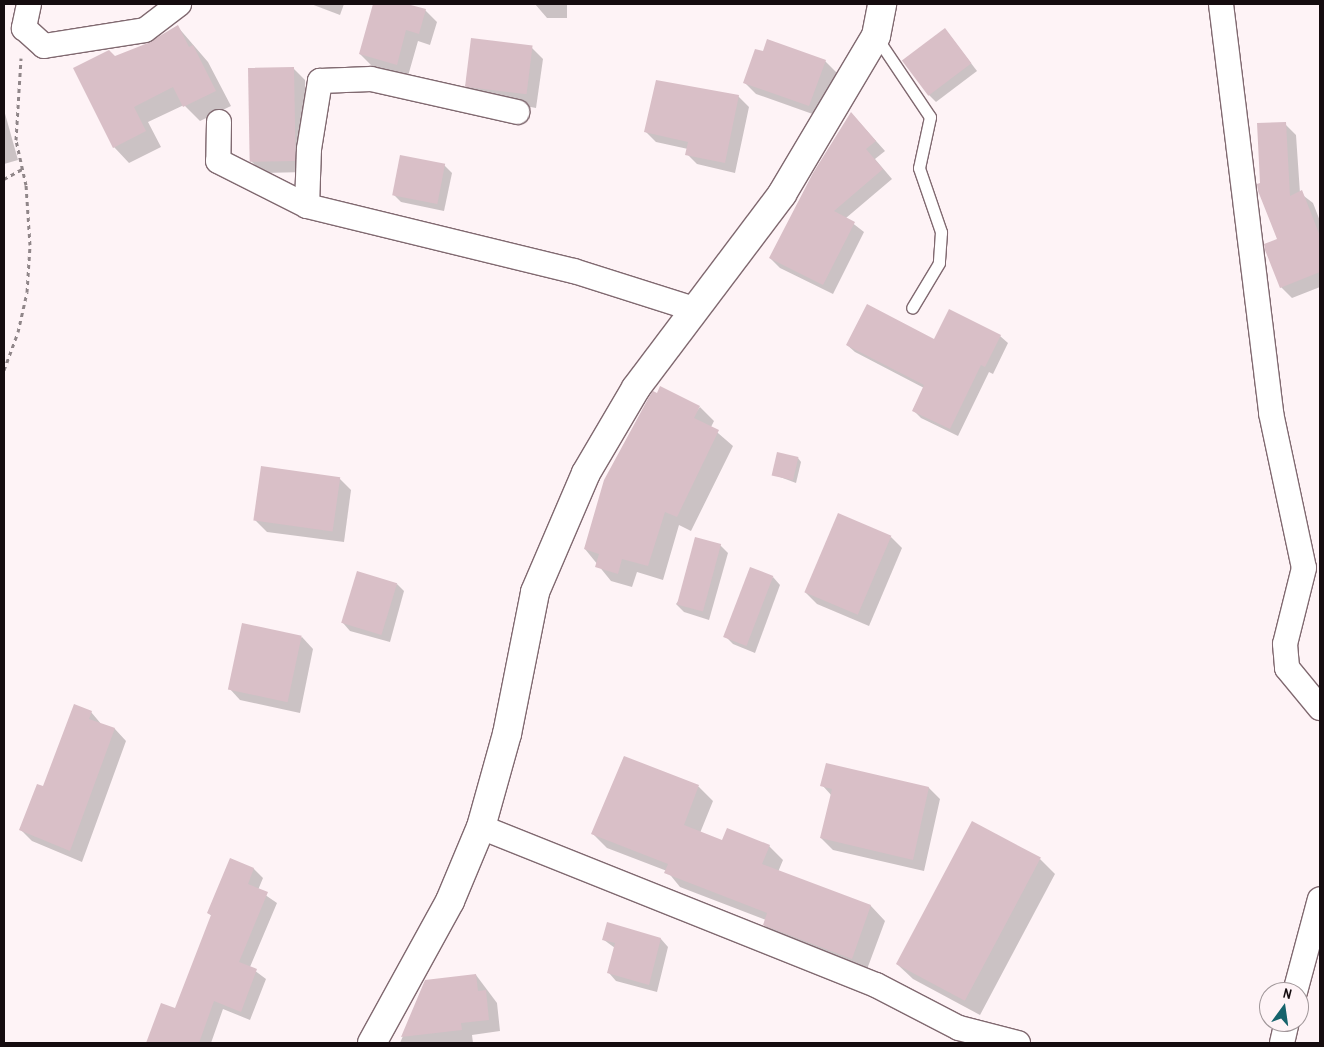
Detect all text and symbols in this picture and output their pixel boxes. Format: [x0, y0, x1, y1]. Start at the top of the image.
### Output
north arrow [1259, 982, 1309, 1032]
text: N [1281, 984, 1294, 1003]

